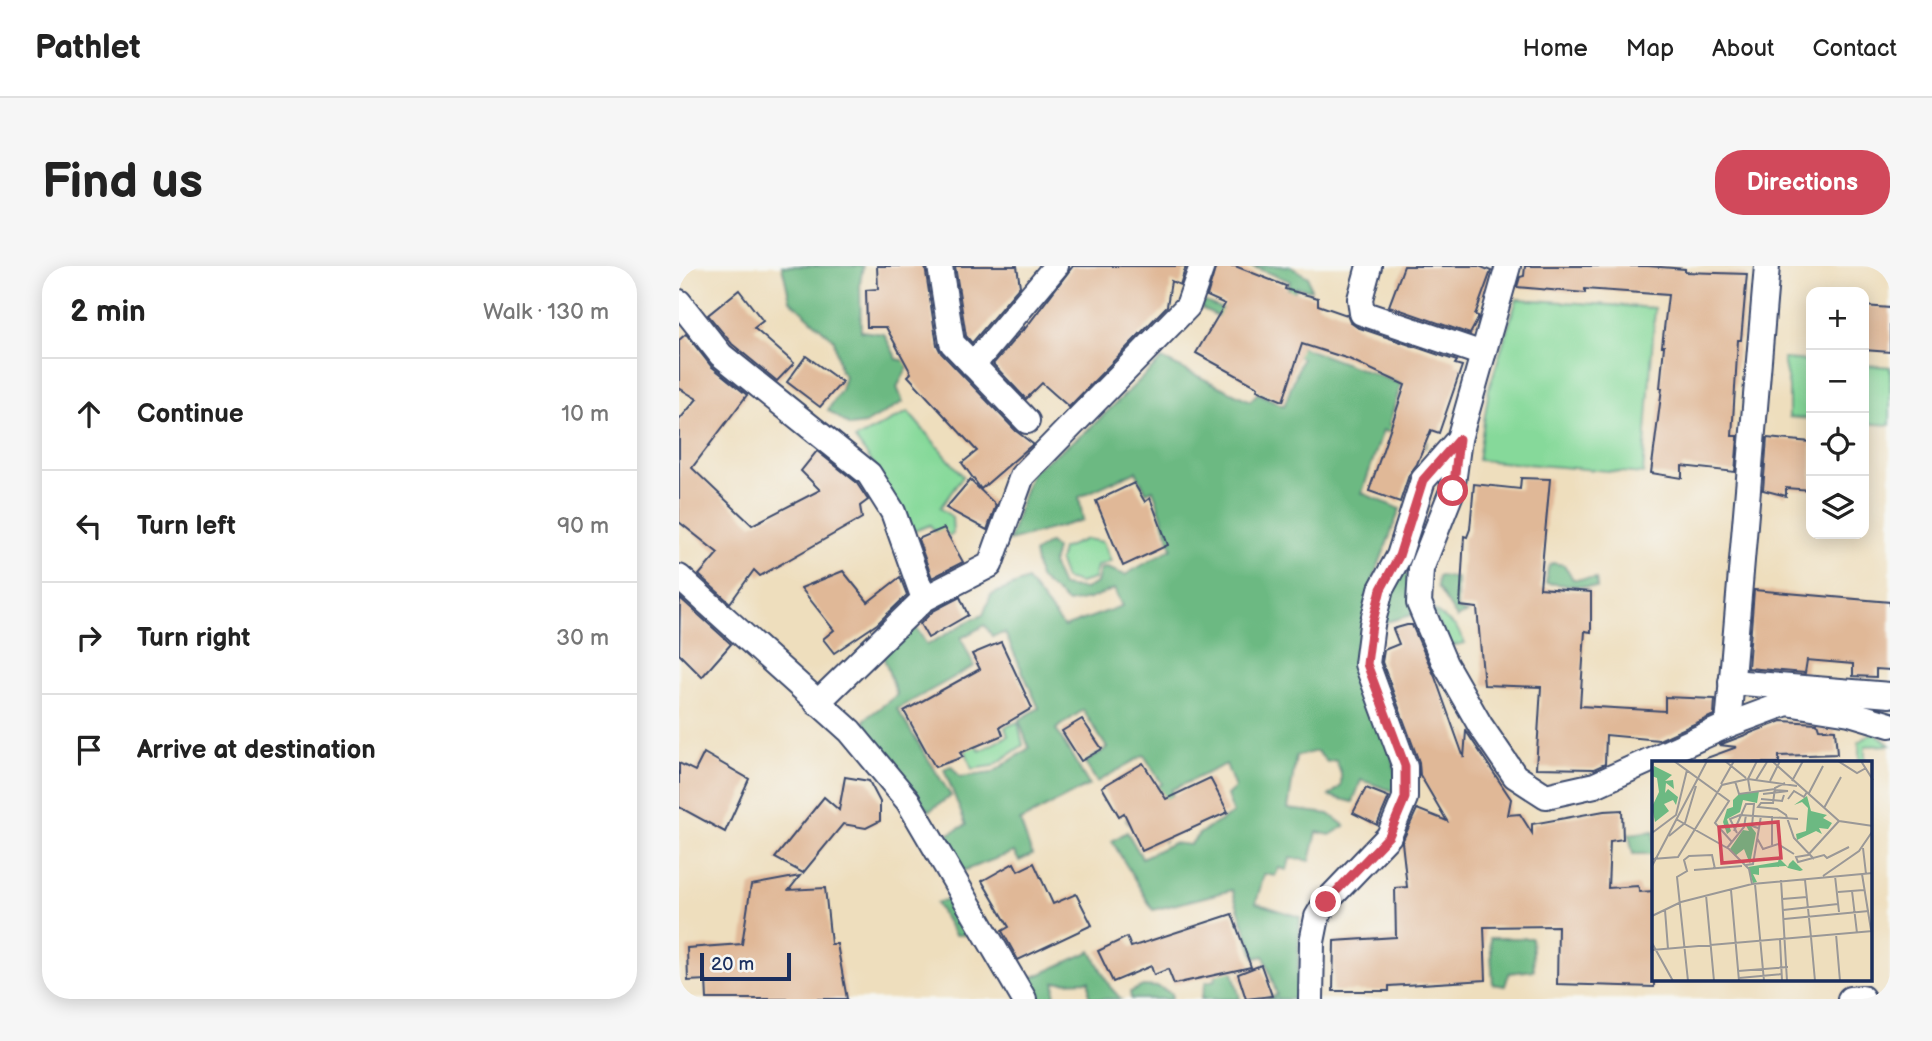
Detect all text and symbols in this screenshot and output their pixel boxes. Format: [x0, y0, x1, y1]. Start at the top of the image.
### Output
text: Pathlet [35, 28, 140, 68]
text: Home [1523, 34, 1588, 63]
text: Map [1626, 34, 1674, 63]
text: About [1712, 34, 1774, 63]
text: Contact [1812, 34, 1897, 63]
button: Directions [1715, 150, 1890, 215]
text: Find us [42, 153, 203, 212]
map controls [1806, 287, 1869, 539]
button: + [1806, 287, 1869, 350]
text: 2 min [70, 294, 146, 330]
text: Walk · 130 m [483, 298, 609, 326]
button: − [1806, 350, 1869, 413]
icon: ahead [70, 395, 108, 433]
text: Continue [137, 399, 244, 430]
text: 10 m [561, 400, 609, 428]
button: locate [1806, 413, 1869, 476]
route start [1437, 475, 1468, 506]
button: layers [1806, 476, 1869, 539]
icon: left [70, 507, 108, 545]
text: Turn left [137, 511, 236, 542]
text: 90 m [557, 512, 609, 540]
icon: right [70, 619, 108, 657]
text: Turn right [137, 623, 250, 654]
text: 30 m [556, 624, 609, 652]
icon: arrive [70, 731, 108, 769]
text: Arrive at destination [137, 735, 376, 766]
inset map [1652, 761, 1873, 982]
route end [1310, 886, 1341, 917]
scale bar [700, 950, 791, 982]
text: 20 m [711, 953, 754, 976]

